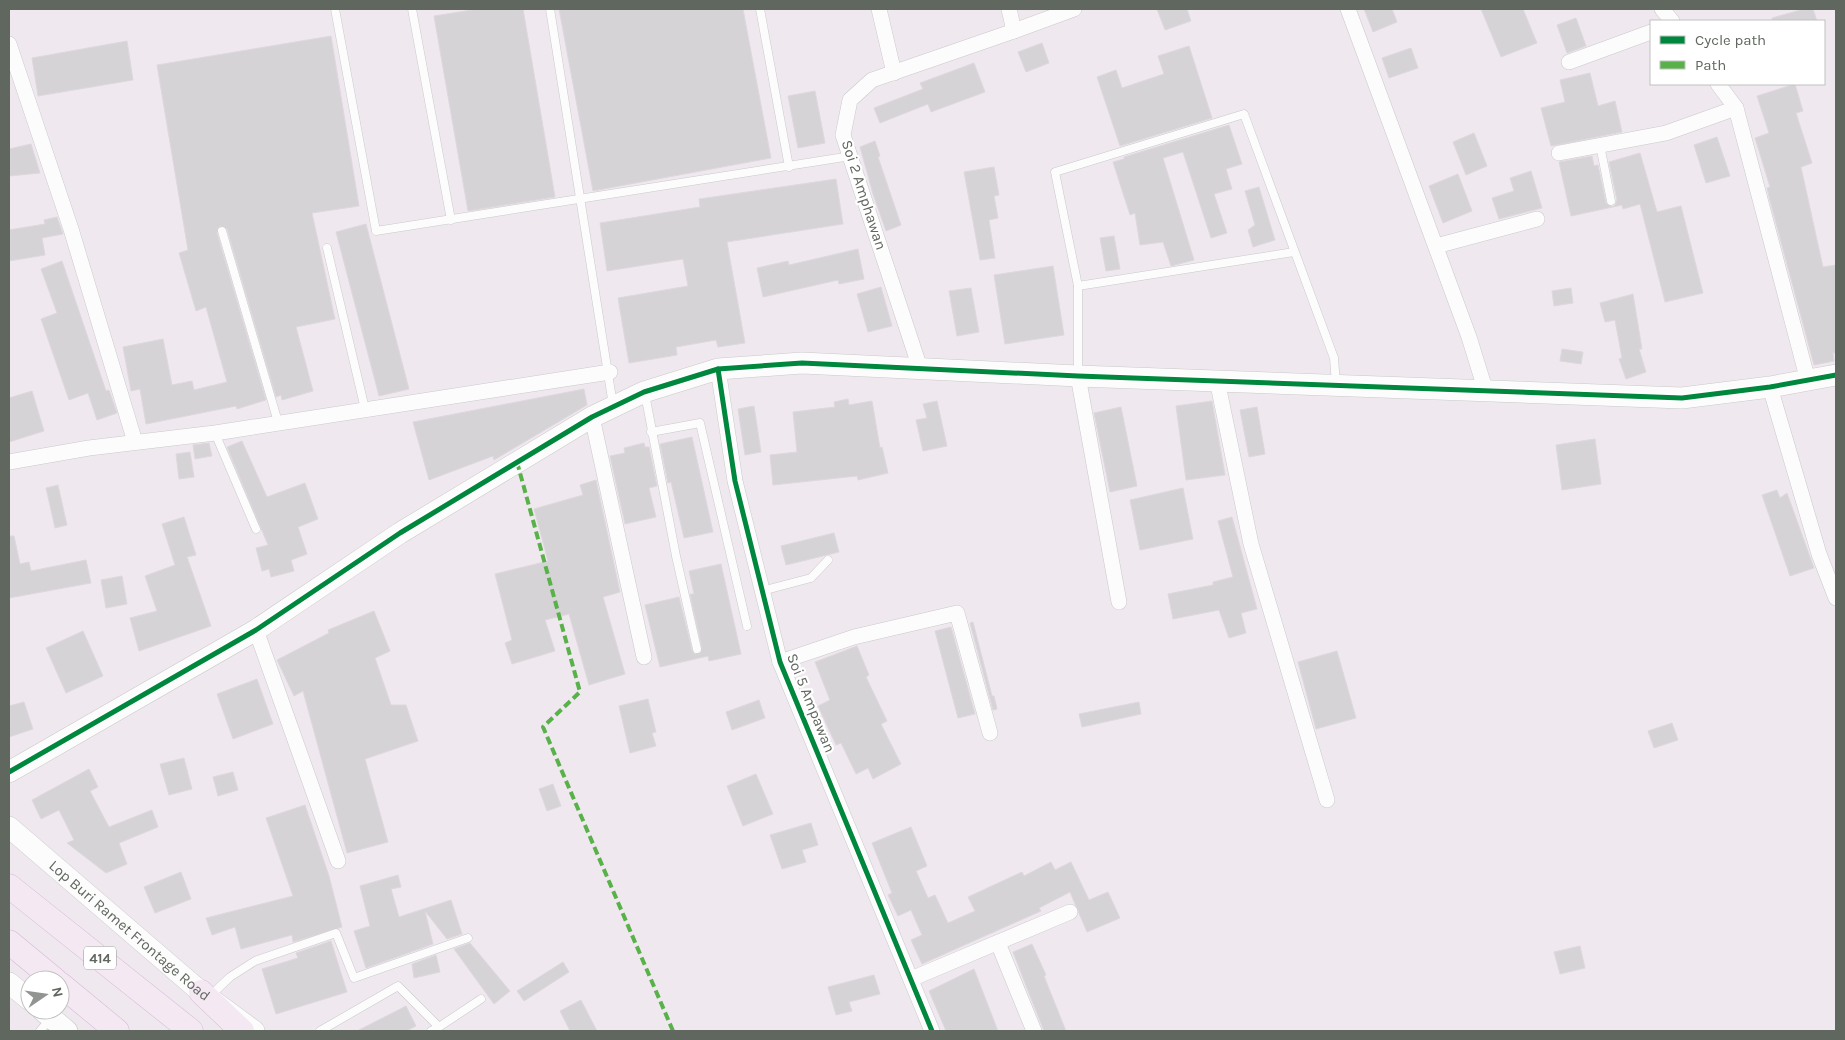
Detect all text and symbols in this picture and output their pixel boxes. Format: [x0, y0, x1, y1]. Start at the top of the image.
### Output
legend [1650, 20, 1825, 85]
text: Cycle path [1695, 31, 1766, 49]
text: Path [1695, 56, 1726, 74]
street label: Soi 2 Amphawan [838, 138, 890, 252]
street label: Soi 5 Ampawan [783, 651, 839, 755]
street label: Lop Buri Ramet Frontage Road [45, 856, 214, 1005]
road number: 414 [84, 946, 116, 970]
north arrow [20, 970, 70, 1020]
text: N [48, 985, 67, 999]

